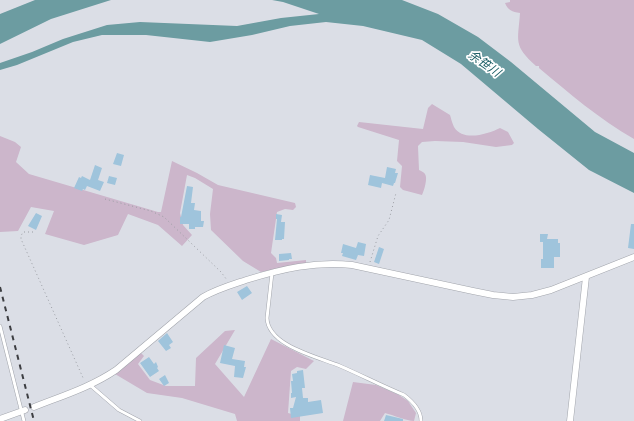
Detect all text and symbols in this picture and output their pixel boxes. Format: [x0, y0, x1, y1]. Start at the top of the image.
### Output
water label: 余笹川 [465, 48, 503, 80]

